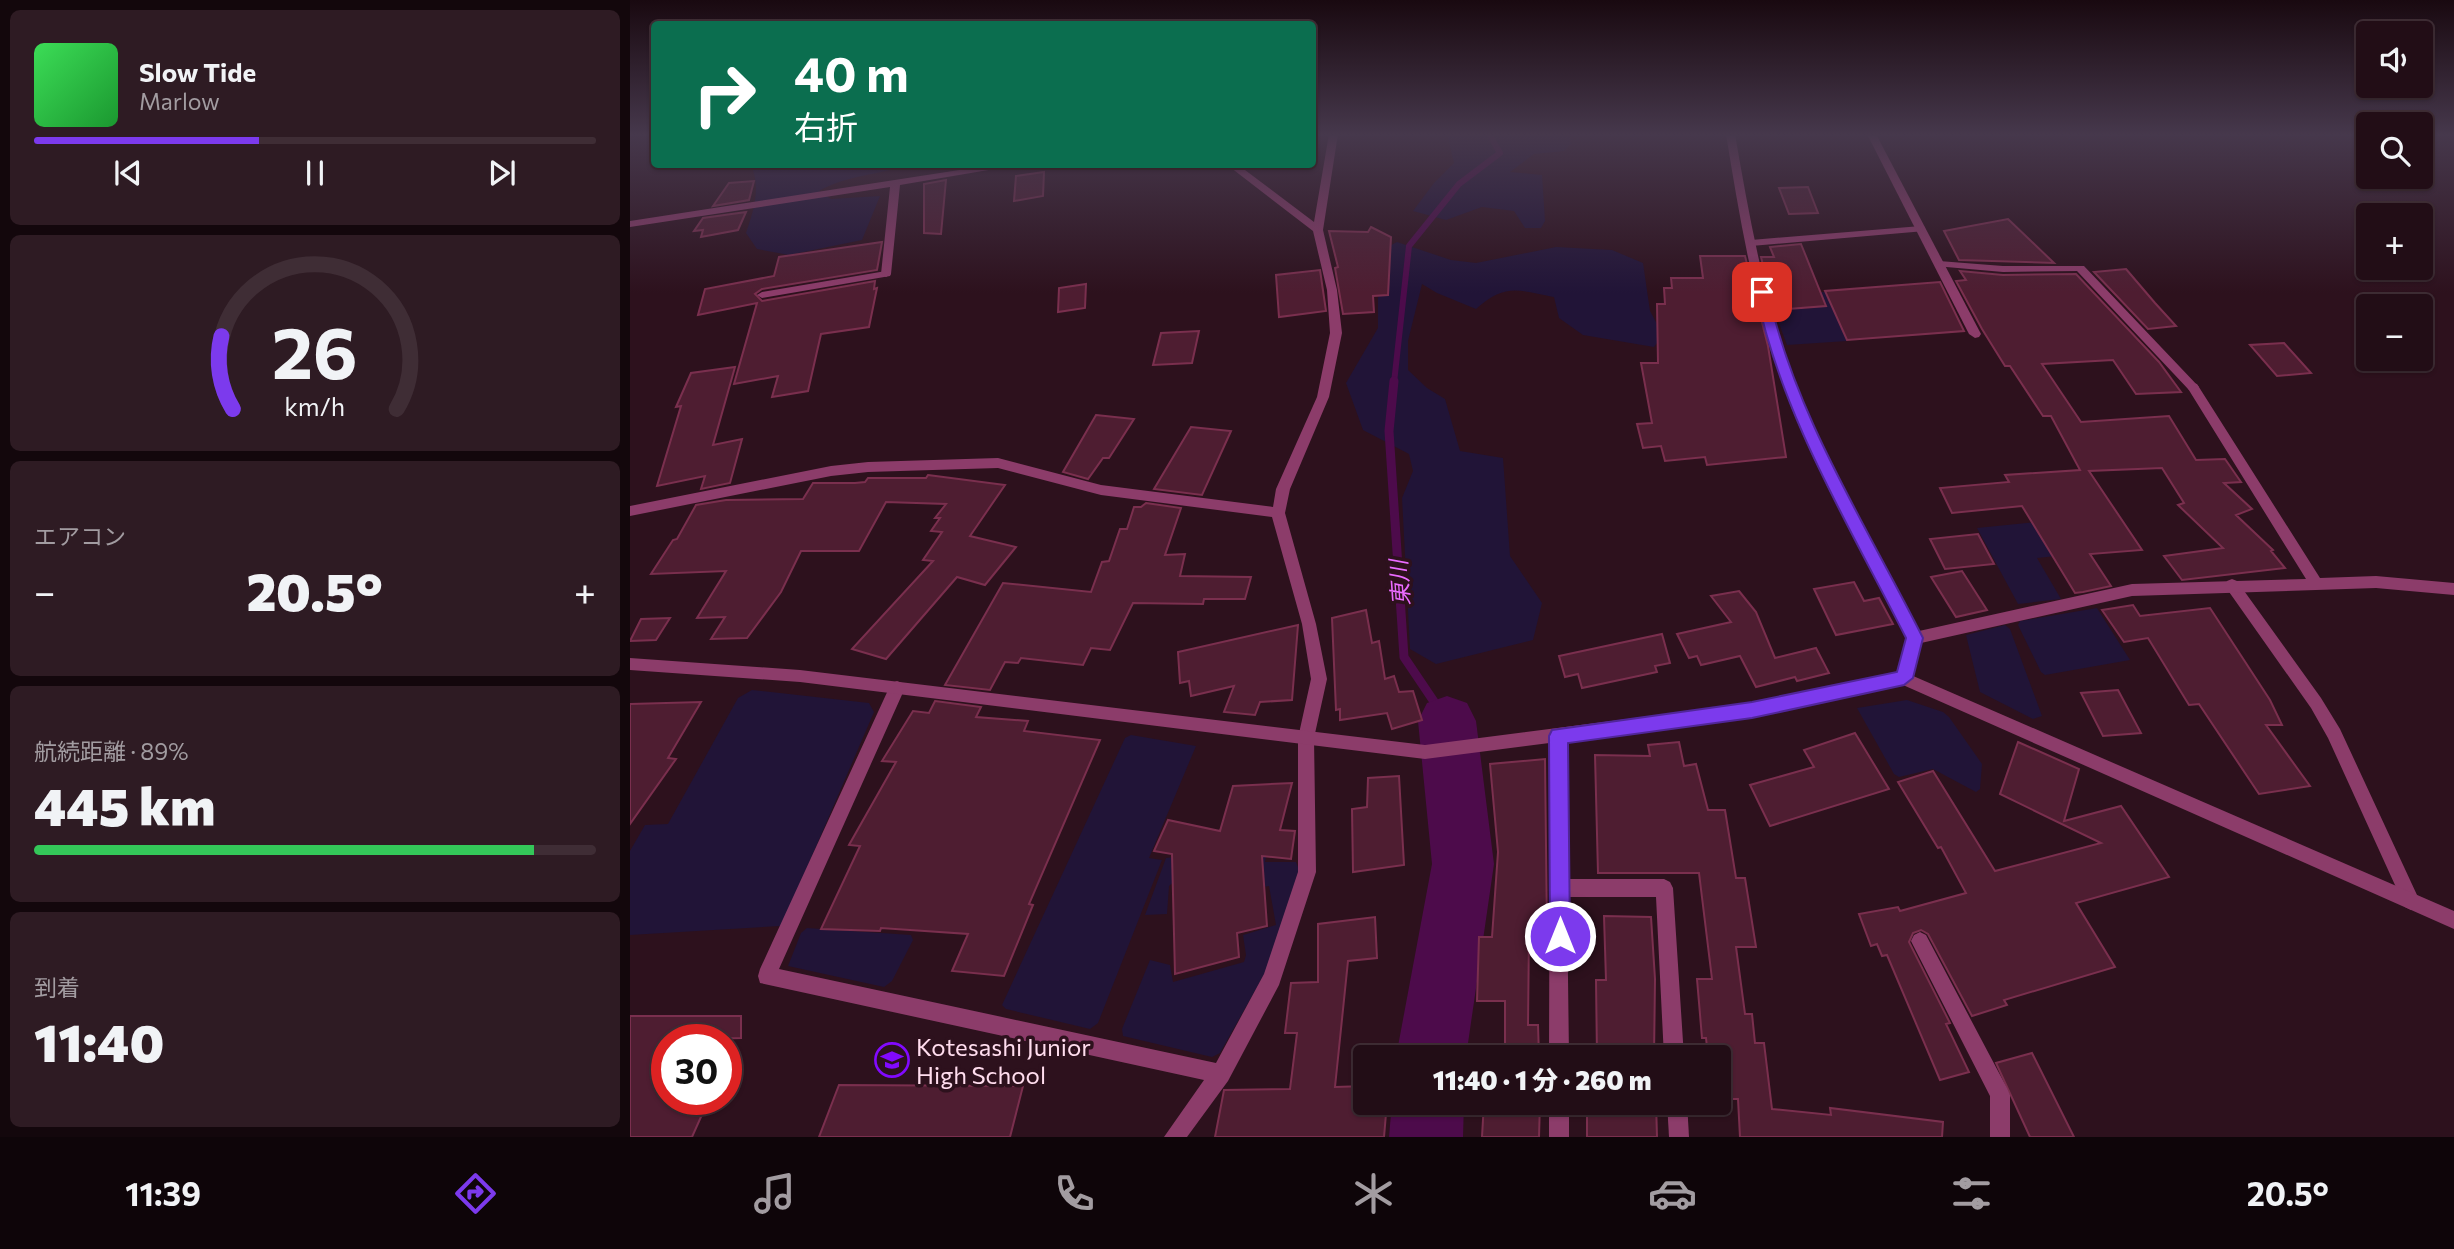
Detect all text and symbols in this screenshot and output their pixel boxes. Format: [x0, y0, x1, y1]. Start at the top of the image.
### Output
map controls [2356, 21, 2433, 371]
button: sound [2356, 21, 2433, 98]
text: 40 m [794, 42, 909, 102]
icon: right [679, 49, 770, 140]
text: Slow Tide [139, 56, 256, 87]
text: Marlow [139, 87, 220, 115]
text: 右折 [794, 106, 858, 146]
button: search [2356, 112, 2433, 189]
icon: previous [109, 154, 147, 192]
icon: pause [296, 154, 334, 192]
icon: next [483, 154, 521, 192]
button: + [2356, 203, 2433, 280]
pin [1732, 262, 1792, 322]
icon: arrive [1743, 273, 1781, 311]
button: − [2356, 294, 2433, 371]
text: 26 [272, 306, 358, 395]
text: km/h [285, 391, 345, 421]
text: エアコン [34, 522, 126, 550]
water label: 東川 [1383, 556, 1415, 607]
text: 20.5° [246, 558, 383, 622]
text: − [34, 567, 56, 614]
text: + [574, 567, 596, 614]
text: 航続距離 · 89% [34, 737, 188, 765]
text: 445 km [34, 773, 215, 837]
position arrow [1523, 899, 1597, 973]
text: 到着 [34, 973, 80, 1001]
text: 11:40 [34, 1009, 164, 1073]
speed limit sign: 30 [651, 1024, 742, 1115]
place label: Kotesashi Junior High School [916, 1032, 1091, 1089]
school or university icon: Kotesashi Junior High School [873, 1041, 911, 1079]
text: 11:40 · 1 分 · 260 m [1433, 1064, 1651, 1095]
icon: directions [451, 1169, 500, 1218]
icon: music [750, 1169, 799, 1218]
icon: phone [1050, 1169, 1099, 1218]
icon: climate [1349, 1169, 1398, 1218]
icon: car [1648, 1169, 1697, 1218]
icon: filters [1947, 1169, 1996, 1218]
text: 11:39 [125, 1173, 201, 1213]
text: 20.5° [2247, 1173, 2329, 1213]

